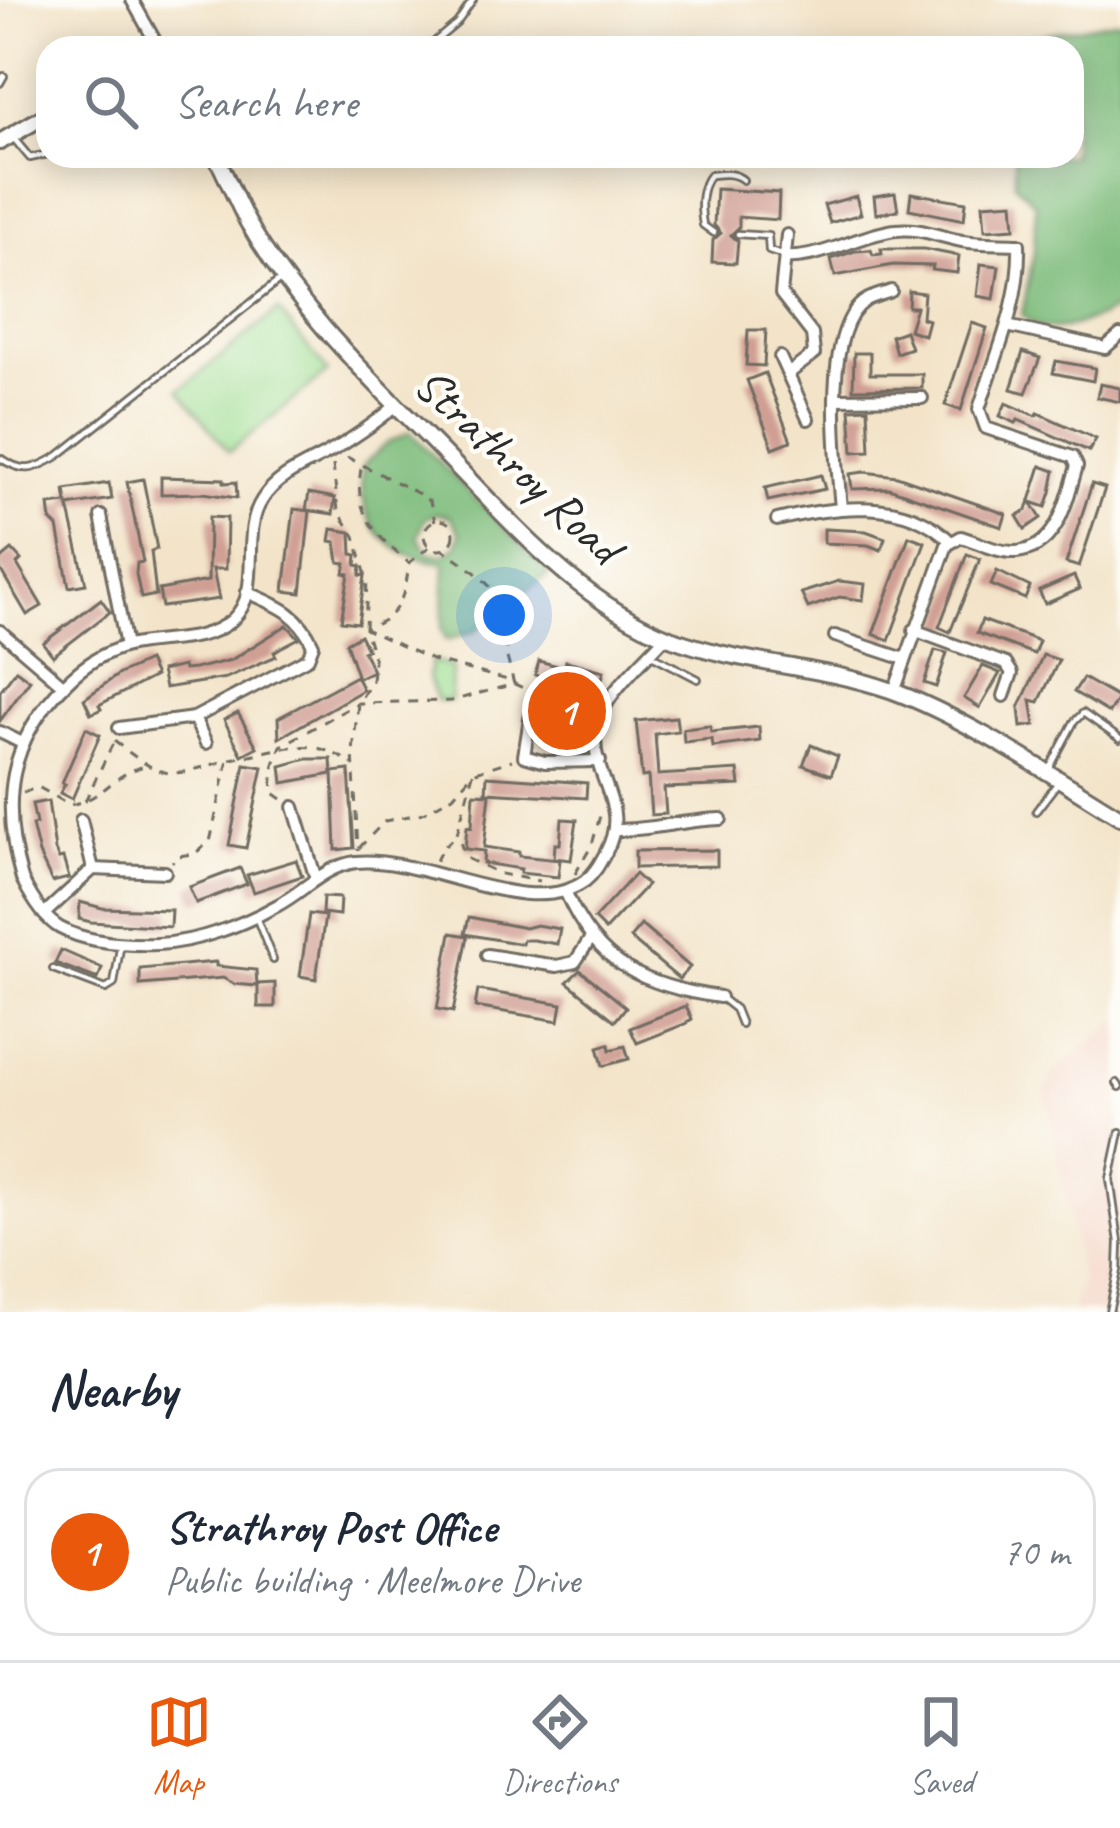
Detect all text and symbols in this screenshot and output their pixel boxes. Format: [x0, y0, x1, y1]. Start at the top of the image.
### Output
search box [36, 36, 1084, 168]
icon: search [78, 69, 144, 135]
text: Search here [174, 74, 357, 131]
street label: Strathroy Road [402, 354, 639, 581]
your location [474, 585, 534, 645]
pin: 1 [528, 666, 606, 756]
text: Nearby [48, 1358, 176, 1422]
text: Strathroy Post Office [165, 1499, 496, 1556]
text: 1 [81, 1528, 99, 1577]
text: 70 m [1003, 1528, 1069, 1577]
text: Public building · Meelmore Drive [165, 1556, 580, 1605]
tab: Map [146, 1689, 212, 1803]
tab: Directions [503, 1689, 617, 1803]
tab: Saved [908, 1689, 974, 1803]

